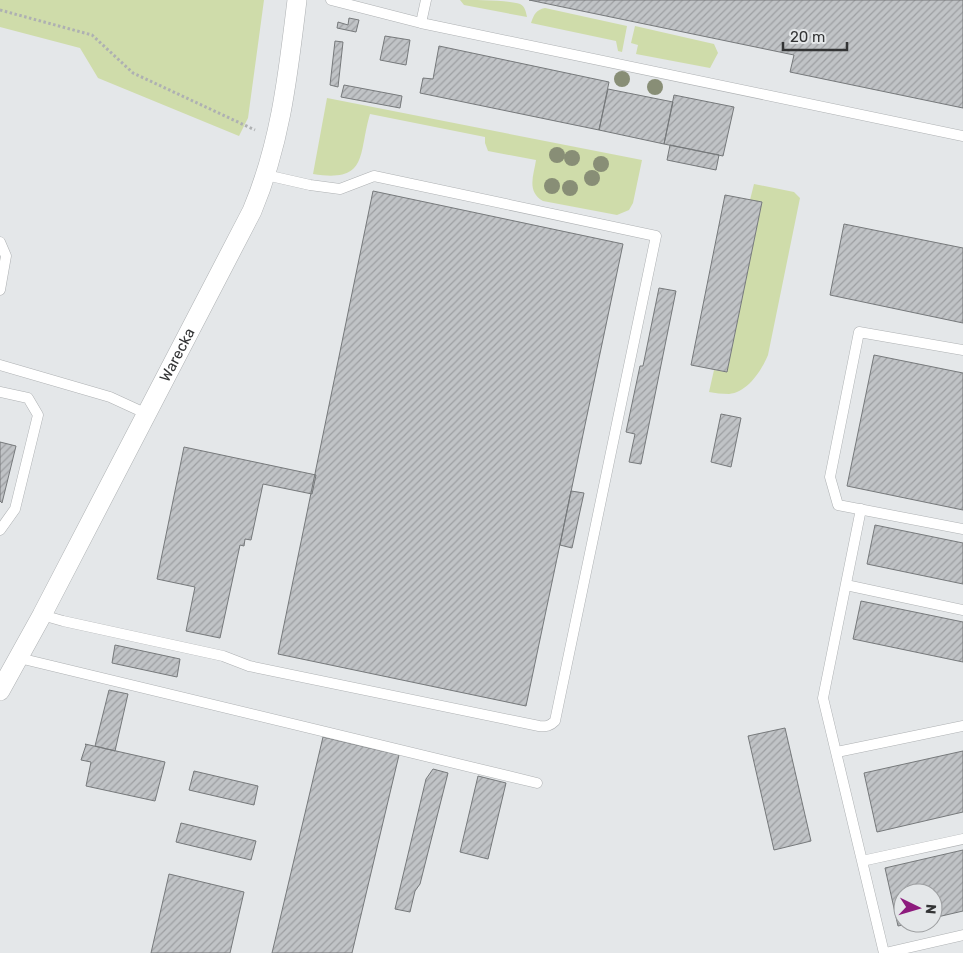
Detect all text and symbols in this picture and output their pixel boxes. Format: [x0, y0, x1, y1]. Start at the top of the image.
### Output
scale bar [783, 20, 847, 52]
text: 20 m [790, 28, 825, 46]
street label: Warecka [156, 325, 199, 385]
north arrow [893, 883, 943, 933]
text: N [922, 903, 939, 915]

